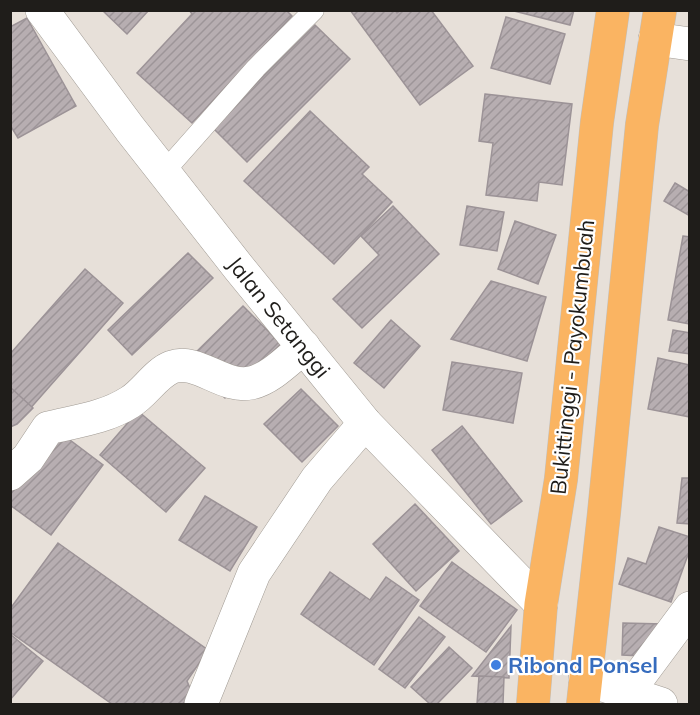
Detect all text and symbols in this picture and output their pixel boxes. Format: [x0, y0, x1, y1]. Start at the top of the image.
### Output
street label: Bukittinggi - Payokumbuah [544, 218, 600, 496]
street label: Jalan Setanggi [221, 250, 337, 384]
place label: Ribond Ponsel [508, 651, 658, 679]
marker: Ribond Ponsel [489, 658, 503, 672]

